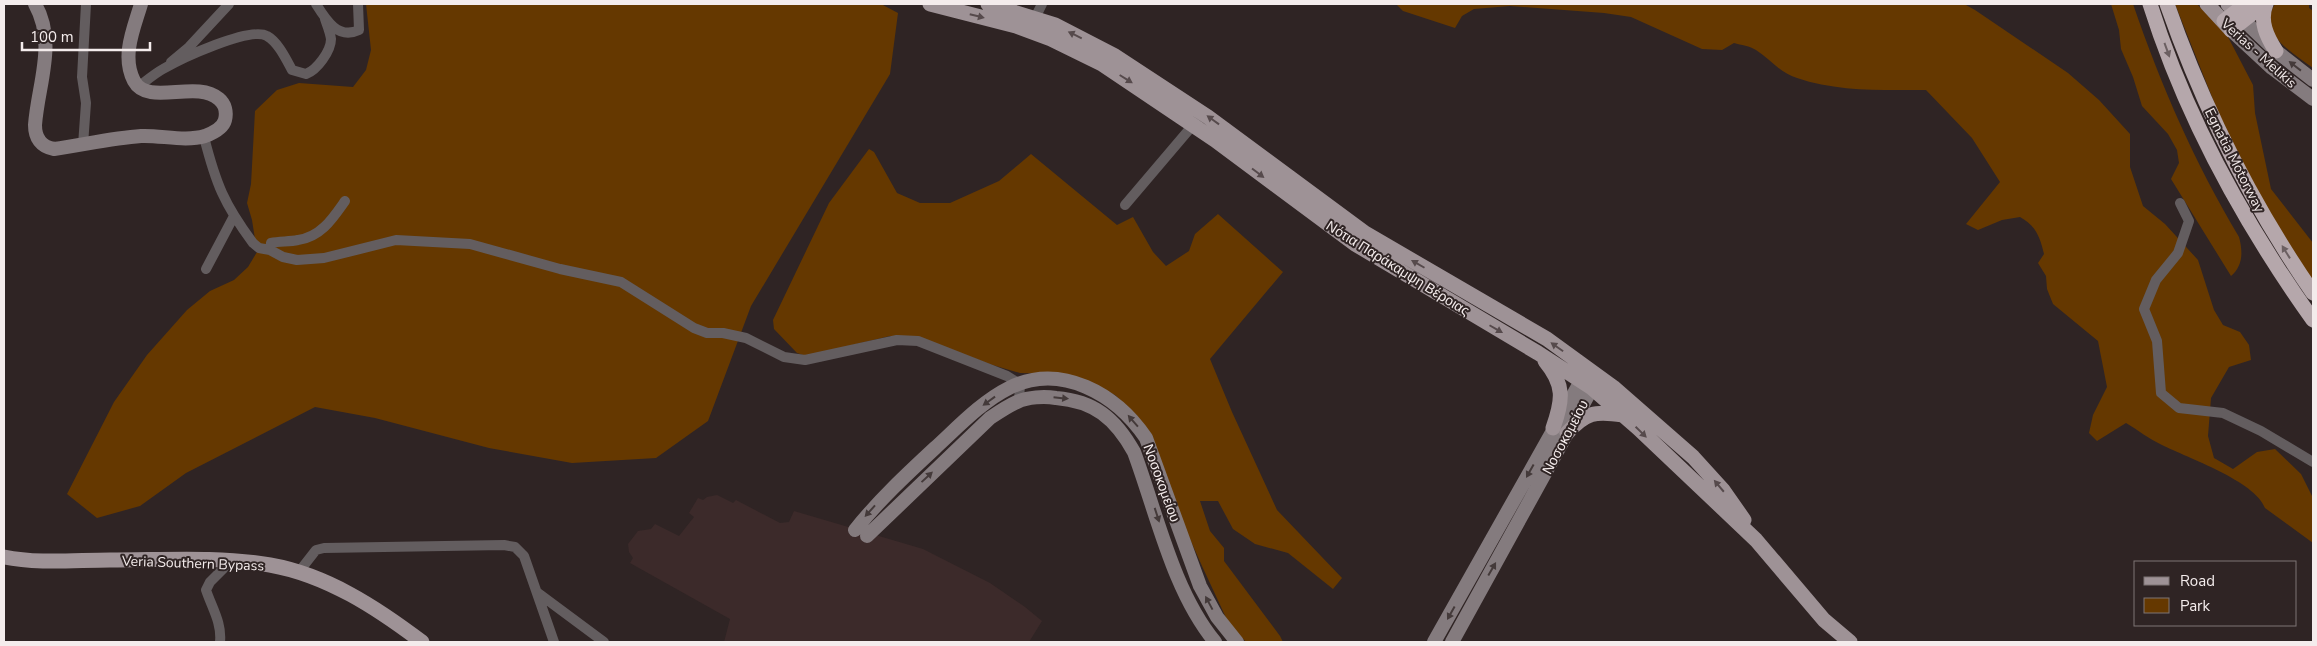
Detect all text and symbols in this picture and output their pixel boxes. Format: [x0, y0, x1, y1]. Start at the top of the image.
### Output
one-way arrow [970, 12, 985, 20]
street label: Verias - Melikis [2216, 14, 2301, 93]
scale bar [22, 20, 150, 52]
text: 100 m [30, 27, 74, 47]
one-way arrow [1068, 31, 1082, 39]
one-way arrow [2163, 43, 2171, 58]
one-way arrow [2289, 60, 2302, 71]
one-way arrow [1119, 74, 1132, 84]
street label: Egnatia Motorway [2200, 105, 2269, 216]
one-way arrow [1207, 115, 1220, 126]
one-way arrow [1251, 168, 1265, 178]
street label: Νότια Παράκαμψη Βέροιας [1322, 216, 1473, 321]
one-way arrow [2281, 245, 2291, 259]
one-way arrow [1411, 259, 1424, 268]
one-way arrow [1489, 325, 1504, 333]
one-way arrow [1550, 342, 1564, 352]
one-way arrow [1053, 394, 1069, 402]
one-way arrow [982, 396, 996, 406]
street label: Νοσοκομείου [1538, 397, 1593, 478]
one-way arrow [1128, 415, 1139, 428]
one-way arrow [1635, 426, 1647, 438]
street label: Νοσοκομείου [1139, 442, 1184, 525]
one-way arrow [1525, 464, 1534, 478]
one-way arrow [921, 471, 933, 483]
one-way arrow [1713, 480, 1724, 493]
one-way arrow [865, 505, 876, 518]
one-way arrow [1153, 508, 1161, 523]
street label: Veria Southern Bypass [121, 551, 265, 575]
legend [2134, 561, 2297, 626]
one-way arrow [1488, 562, 1497, 576]
text: Road [2180, 571, 2215, 591]
one-way arrow [1205, 595, 1213, 610]
text: Park [2180, 596, 2210, 616]
one-way arrow [1446, 606, 1455, 620]

